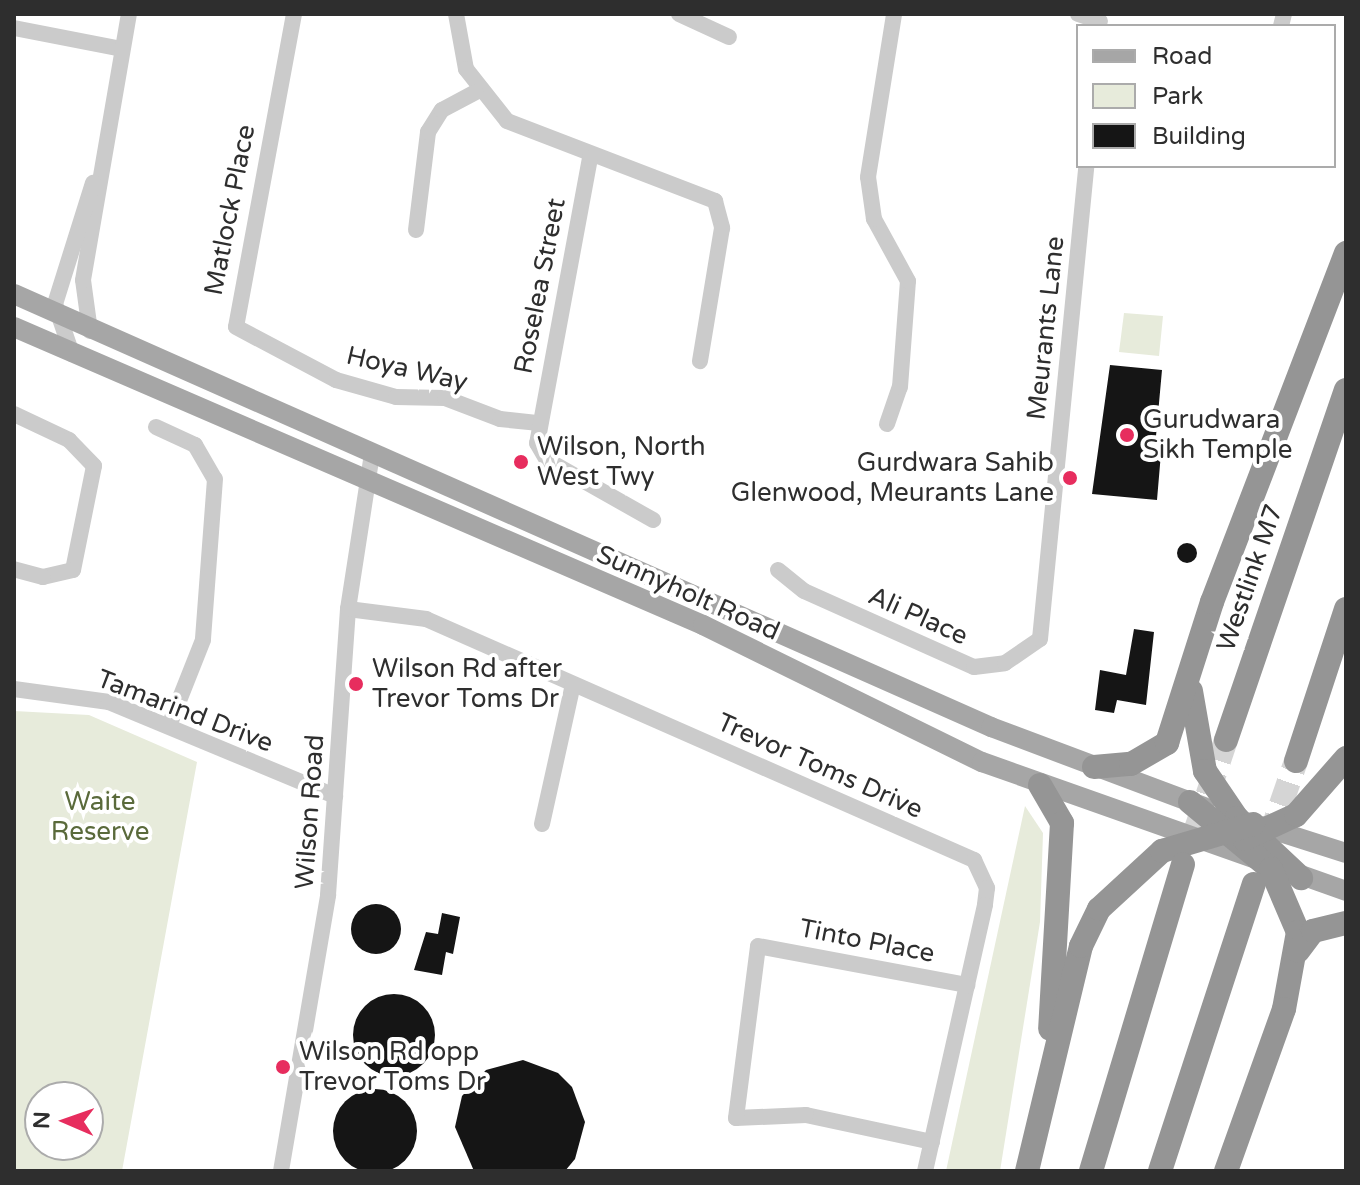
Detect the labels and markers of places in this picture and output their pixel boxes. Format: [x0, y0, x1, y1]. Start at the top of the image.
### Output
place label: Gurudwara Sikh Temple [1143, 404, 1292, 466]
marker: Gurudwara Sikh Temple [1118, 426, 1136, 444]
place label: Wilson, North West Twy [537, 431, 706, 492]
place label: Gurdwara Sahib Glenwood, Meurants Lane [731, 447, 1054, 508]
marker: Wilson, North West Twy [512, 453, 530, 471]
marker: Gurdwara Sahib Glenwood, Meurants Lane [1061, 469, 1079, 487]
place label: Wilson Rd after Trevor Toms Dr [372, 653, 562, 714]
marker: Wilson Rd after Trevor Toms Dr [347, 675, 365, 693]
place label: Wilson Rd opp Trevor Toms Dr [299, 1036, 486, 1098]
marker: Wilson Rd opp Trevor Toms Dr [274, 1058, 292, 1076]

